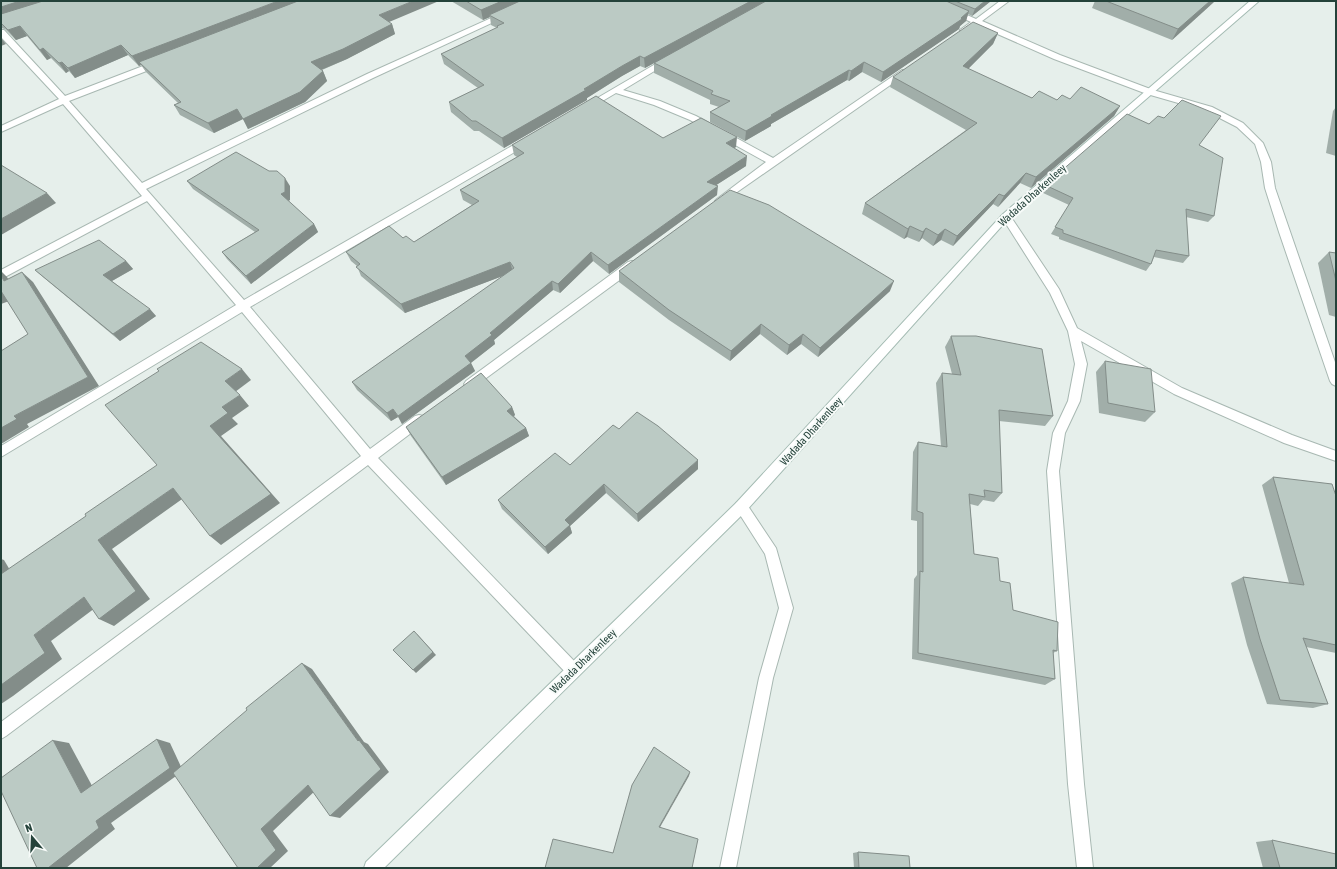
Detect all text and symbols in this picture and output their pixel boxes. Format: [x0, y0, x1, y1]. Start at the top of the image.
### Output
street label: Wadada Dharkenleey [996, 161, 1069, 229]
street label: Wadada Dharkenleey [777, 394, 845, 467]
street label: Wadada Dharkenleey [548, 626, 619, 695]
north arrow [12, 817, 52, 857]
text: N [24, 821, 34, 834]

